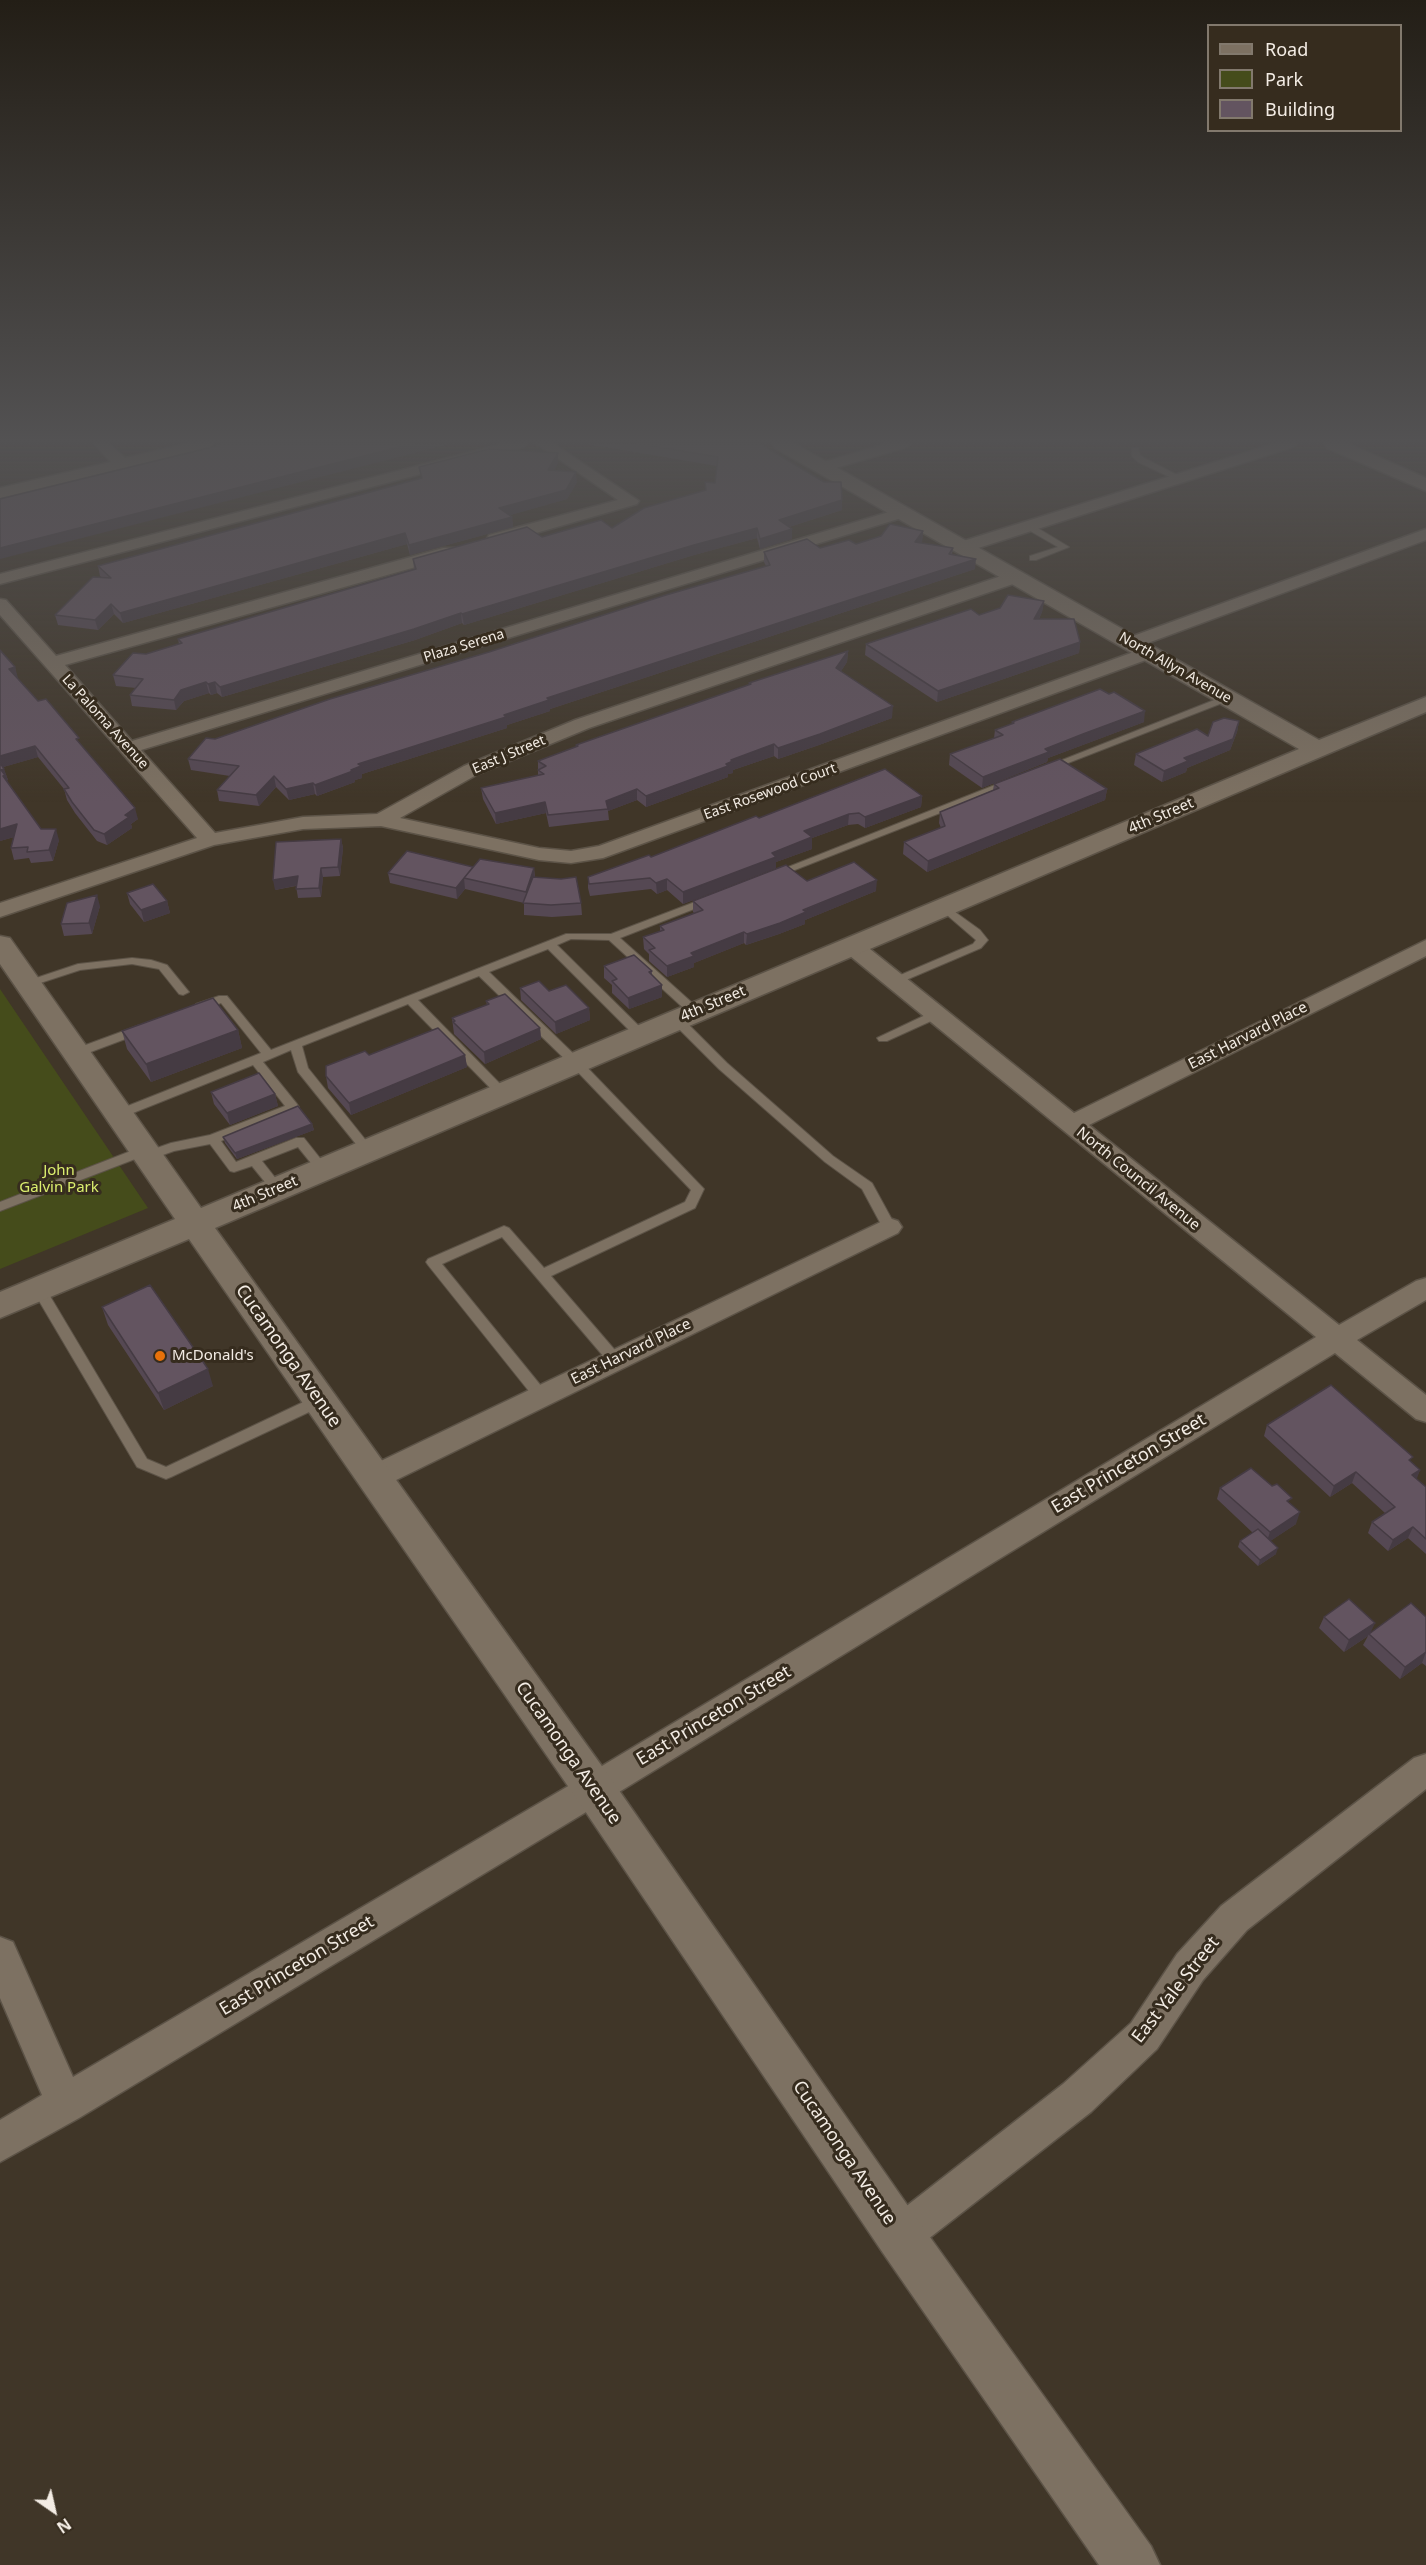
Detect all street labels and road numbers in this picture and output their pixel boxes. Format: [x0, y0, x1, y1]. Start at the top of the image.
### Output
street label: Plaza Serena [422, 626, 506, 666]
street label: North Allyn Avenue [1116, 629, 1234, 707]
street label: La Paloma Avenue [58, 671, 152, 773]
street label: East J Street [470, 732, 548, 778]
street label: East Rosewood Court [702, 760, 838, 824]
street label: 4th Street [1126, 794, 1196, 838]
street label: 4th Street [678, 982, 748, 1026]
street label: East Harvard Place [1186, 998, 1310, 1074]
street label: North Council Avenue [1073, 1124, 1203, 1234]
street label: 4th Street [230, 1172, 300, 1216]
street label: Cucamonga Avenue [231, 1281, 345, 1431]
street label: East Harvard Place [568, 1315, 694, 1389]
street label: East Princeton Street [1048, 1409, 1210, 1519]
street label: East Princeton Street [633, 1661, 795, 1771]
street label: Cucamonga Avenue [511, 1678, 625, 1828]
street label: East Princeton Street [216, 1911, 378, 2021]
street label: East Yale Street [1128, 1933, 1224, 2047]
street label: Cucamonga Avenue [788, 2077, 900, 2229]

